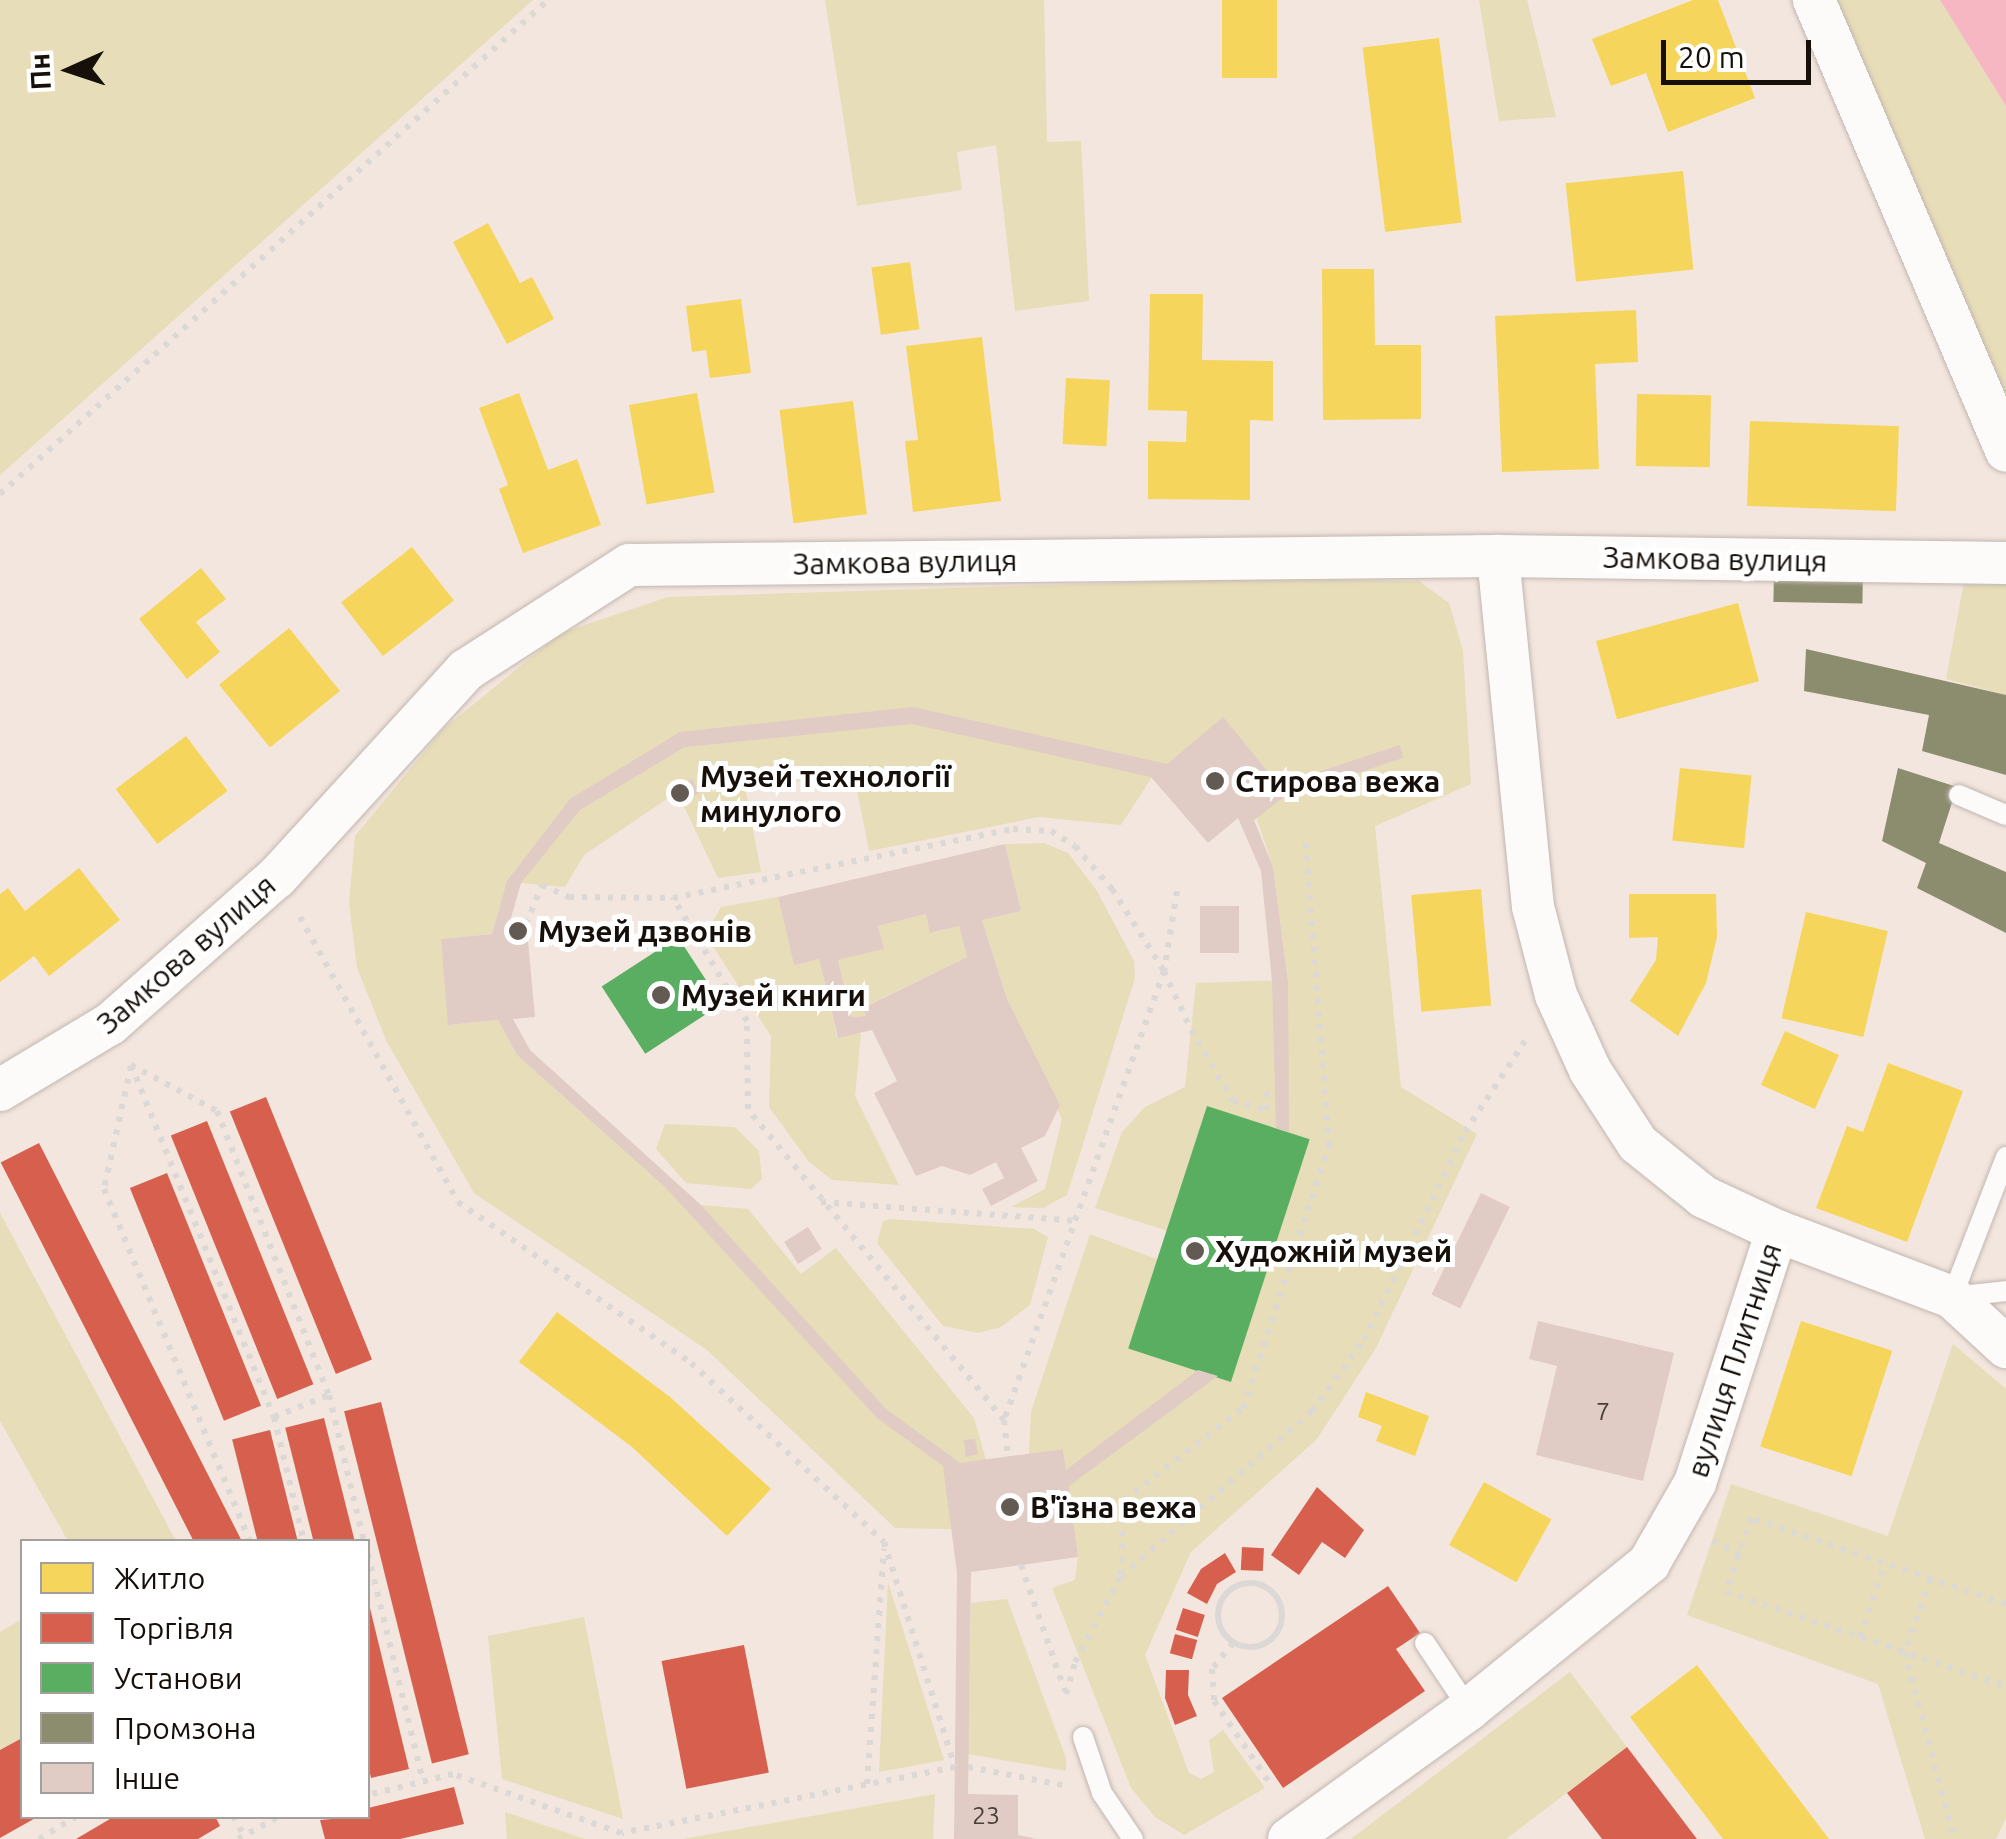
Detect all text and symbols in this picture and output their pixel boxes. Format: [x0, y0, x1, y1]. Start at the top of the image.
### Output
north arrow [20, 20, 120, 120]
scale bar [1666, 20, 1816, 82]
text: 20 m [1678, 40, 1745, 74]
text: Пн [23, 52, 56, 91]
street label: Замкова вулиця [1602, 539, 1828, 579]
street label: Замкова вулиця [792, 542, 1018, 582]
place label: Музей технології минулого [700, 758, 951, 828]
place label: Стирова вежа [1235, 763, 1440, 799]
marker: Стирова вежа [1204, 770, 1226, 792]
marker: Музей технології минулого [669, 782, 691, 804]
street label: Замкова вулиця [89, 867, 283, 1041]
place label: Музей дзвонів [538, 913, 752, 949]
marker: Музей дзвонів [507, 920, 529, 942]
place label: Музей книги [681, 977, 866, 1013]
marker: Музей книги [650, 984, 672, 1006]
place label: Художній музей [1215, 1233, 1452, 1269]
street label: вулиця Плитниця [1679, 1238, 1789, 1482]
marker: Художній музей [1184, 1240, 1206, 1262]
house number: 7 [1596, 1396, 1610, 1426]
place label: В'їзна вежа [1030, 1489, 1197, 1525]
marker: В'їзна вежа [999, 1496, 1021, 1518]
legend [20, 1539, 370, 1819]
text: Житло [114, 1561, 205, 1595]
text: Торгівля [114, 1611, 234, 1645]
text: Установи [114, 1661, 243, 1695]
text: Промзона [114, 1711, 256, 1745]
text: Інше [114, 1761, 180, 1795]
house number: 23 [972, 1800, 1000, 1830]

